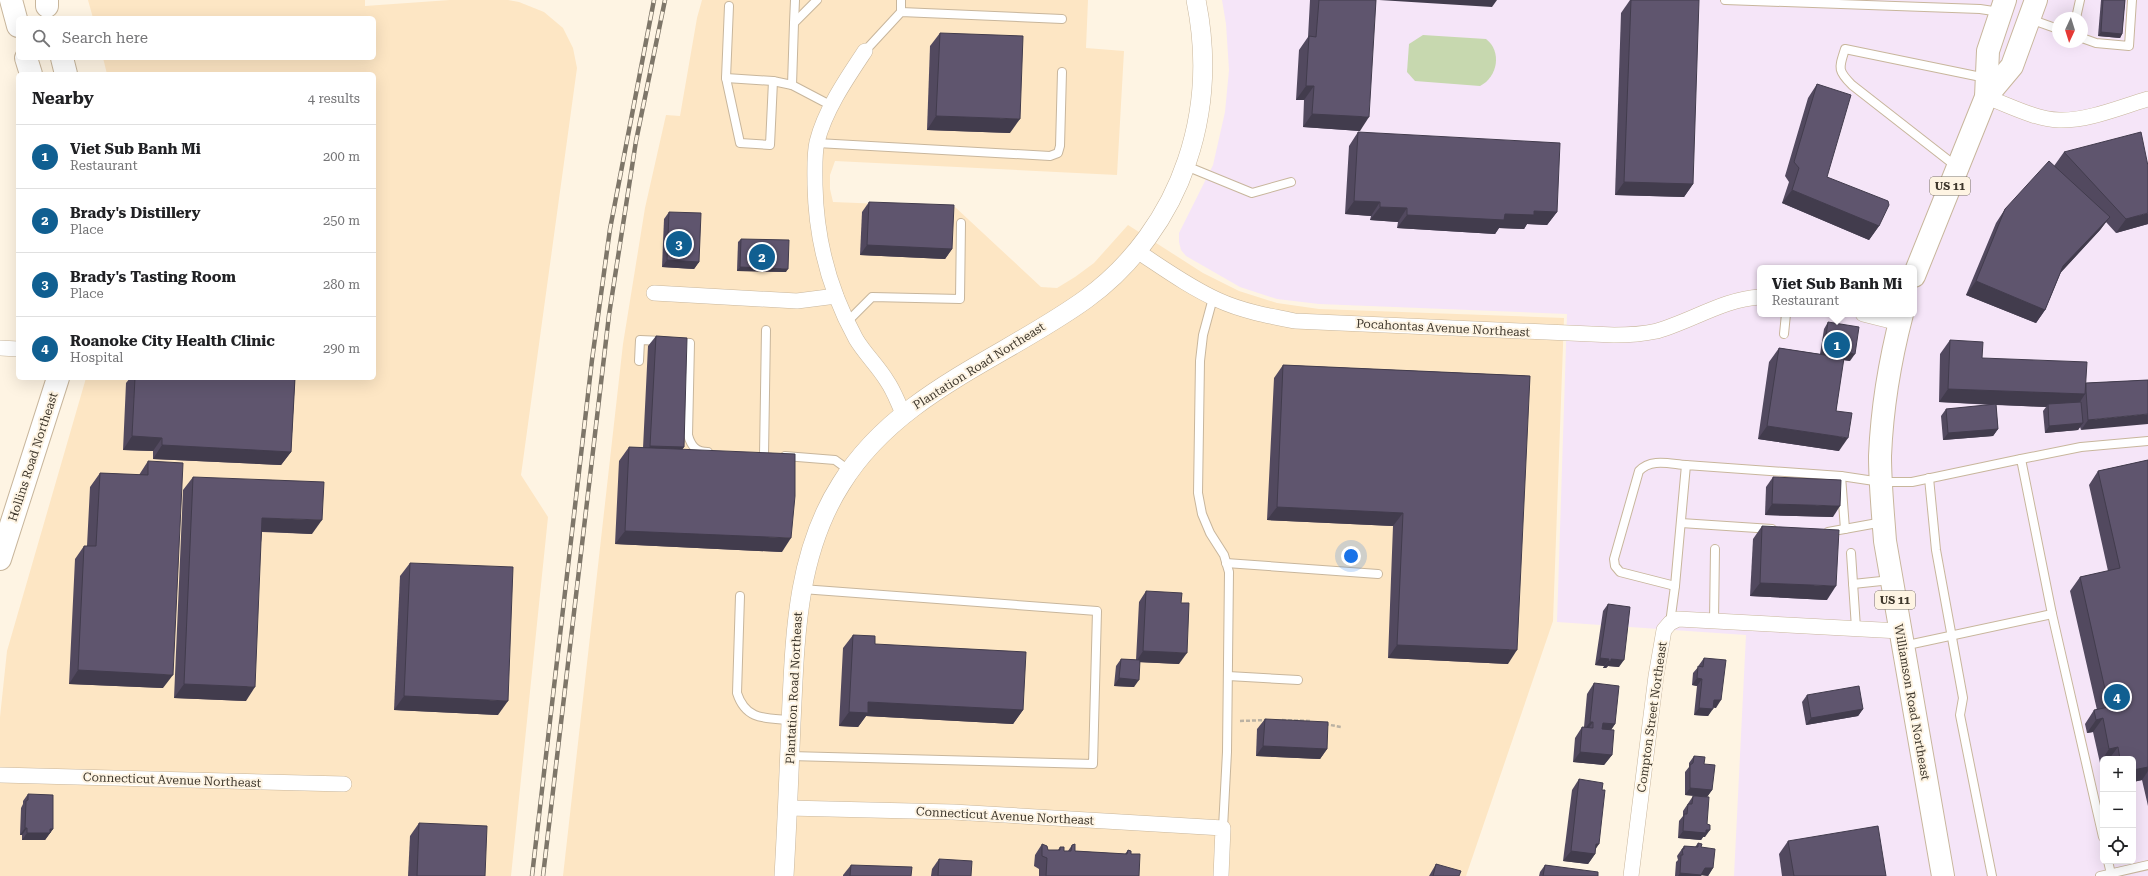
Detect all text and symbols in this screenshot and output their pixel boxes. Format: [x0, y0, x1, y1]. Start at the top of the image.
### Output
north arrow [2052, 12, 2088, 48]
search box [16, 16, 376, 60]
icon: search [30, 27, 52, 49]
text: Search here [62, 29, 148, 47]
text: Nearby [32, 88, 94, 108]
text: 4 results [308, 91, 360, 106]
text: Viet Sub Banh Mi [70, 140, 201, 158]
text: 1 [41, 149, 49, 164]
text: 200 m [323, 149, 360, 164]
text: Restaurant [70, 158, 138, 173]
road number: US 11 [1930, 177, 1970, 195]
text: Brady's Distillery [70, 204, 201, 222]
text: 2 [41, 213, 49, 228]
text: 250 m [323, 213, 360, 228]
text: Place [70, 222, 104, 237]
pin: 3 [666, 229, 692, 259]
pin: 2 [749, 242, 775, 272]
popup [1757, 265, 1917, 317]
text: Brady's Tasting Room [70, 268, 236, 286]
text: Viet Sub Banh Mi [1772, 275, 1902, 293]
text: 3 [41, 277, 49, 292]
text: 280 m [323, 277, 360, 292]
text: Place [70, 286, 104, 301]
text: Restaurant [1772, 293, 1839, 308]
street label: Pocahontas Avenue Northeast [1356, 316, 1531, 340]
street label: Plantation Road Northeast [911, 319, 1048, 412]
pin: 1 [1824, 330, 1850, 360]
text: Roanoke City Health Clinic [70, 332, 275, 350]
text: 4 [41, 341, 49, 356]
text: 290 m [323, 341, 360, 356]
text: Hospital [70, 350, 123, 365]
street label: Hollins Road Northeast [6, 390, 61, 523]
your location [1341, 546, 1361, 566]
road number: US 11 [1875, 591, 1915, 609]
street label: Plantation Road Northeast [783, 611, 805, 765]
street label: Williamson Road Northeast [1891, 623, 1933, 782]
street label: Compton Street Northeast [1634, 640, 1670, 793]
pin: 4 [2104, 682, 2130, 712]
map controls [2100, 756, 2136, 864]
button: + [2100, 756, 2136, 792]
street label: Connecticut Avenue Northeast [83, 770, 262, 790]
button: − [2100, 792, 2136, 828]
street label: Connecticut Avenue Northeast [916, 804, 1095, 828]
button: locate [2100, 828, 2136, 864]

